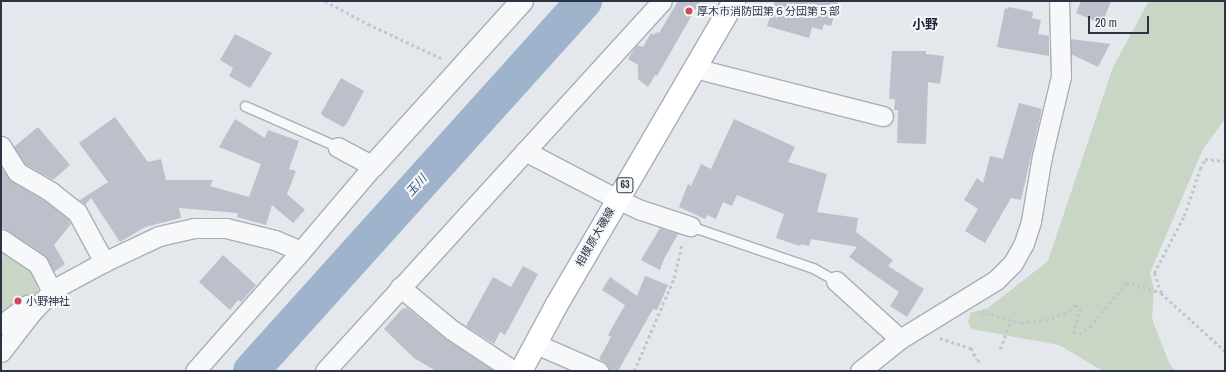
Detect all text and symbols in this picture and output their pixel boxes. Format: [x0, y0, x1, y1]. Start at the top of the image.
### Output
place label: 厚木市消防団第６分団第５部 [697, 4, 840, 18]
marker: 厚木市消防団第６分団第５部 [684, 6, 694, 16]
scale bar [1090, 8, 1151, 34]
text: 20 m [1095, 15, 1117, 31]
district label: 小野 [912, 17, 938, 33]
water label: 玉川 [404, 172, 430, 200]
road number: 63 [616, 177, 634, 193]
street label: 相模原大磯線 [573, 205, 617, 269]
place label: 小野神社 [26, 294, 70, 308]
marker: 小野神社 [13, 296, 23, 306]

